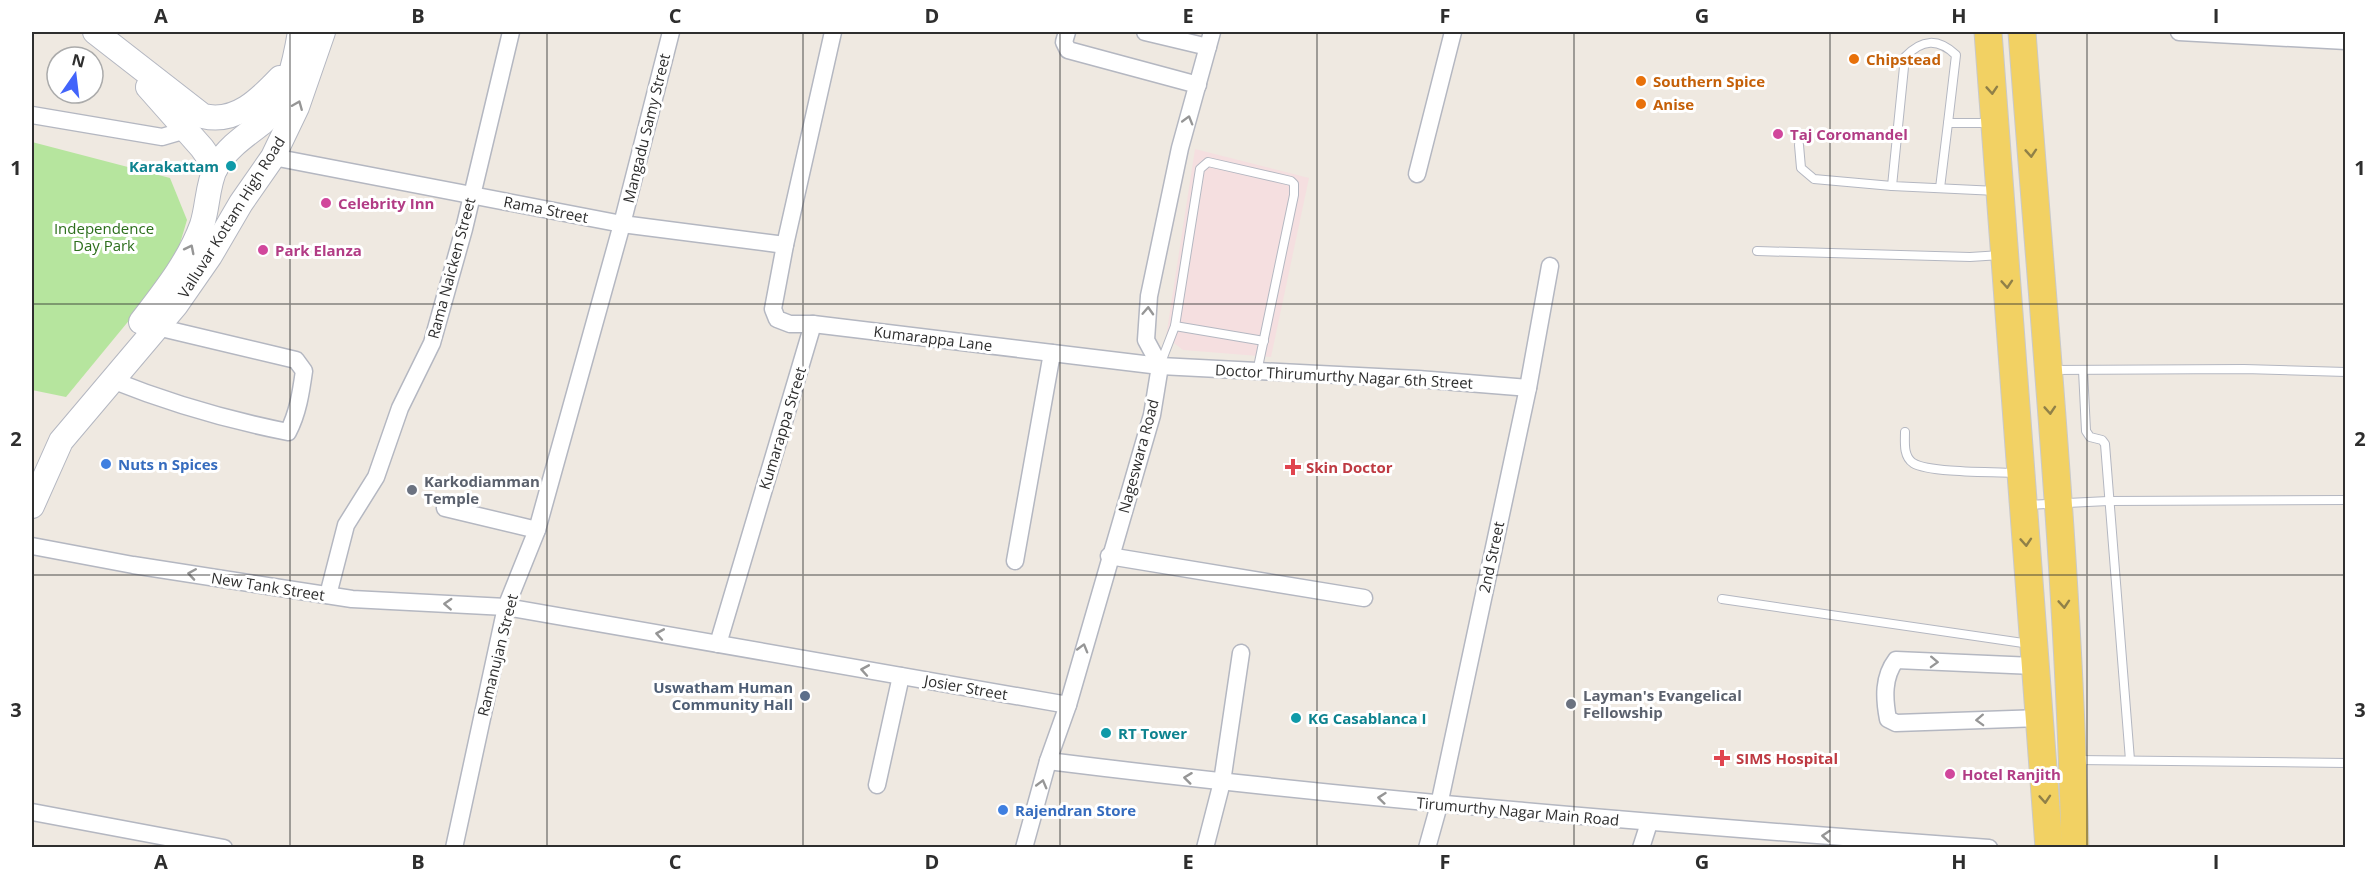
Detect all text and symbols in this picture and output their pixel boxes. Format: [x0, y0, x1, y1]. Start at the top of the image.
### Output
text: A [154, 2, 168, 29]
text: B [411, 2, 425, 29]
text: C [669, 2, 682, 29]
text: D [925, 2, 939, 29]
text: E [1182, 2, 1194, 29]
text: F [1440, 2, 1450, 29]
text: G [1695, 2, 1709, 29]
text: H [1951, 2, 1967, 29]
text: I [2213, 2, 2219, 29]
north arrow [45, 45, 105, 105]
text: N [70, 48, 88, 73]
place label: Chipstead [1866, 49, 1941, 69]
street label: Mangadu Samy Street [618, 51, 674, 205]
marker: Chipstead [1847, 52, 1861, 66]
place label: Southern Spice [1653, 71, 1765, 91]
marker: Southern Spice [1634, 74, 1648, 88]
one-way arrow [1985, 85, 1998, 94]
place label: Anise [1653, 94, 1694, 114]
marker: Anise [1634, 97, 1648, 111]
one-way arrow [291, 100, 303, 111]
one-way arrow [1181, 115, 1193, 126]
place label: Taj Coromandel [1790, 124, 1908, 144]
marker: Taj Coromandel [1771, 127, 1785, 141]
street label: Valluvar Kottam High Road [173, 132, 289, 302]
one-way arrow [2024, 148, 2037, 157]
text: 1 [10, 154, 22, 181]
text: 1 [2354, 154, 2366, 181]
place label: Karakattam [129, 156, 219, 176]
marker: Karakattam [224, 159, 238, 173]
street label: Rama Street [502, 191, 590, 227]
place label: Celebrity Inn [338, 193, 434, 213]
street label: Rama Naicken Street [422, 195, 480, 341]
marker: Celebrity Inn [319, 196, 333, 210]
park label: Independence Day Park [54, 218, 154, 255]
place label: Park Elanza [275, 240, 362, 260]
marker: Park Elanza [256, 243, 270, 257]
one-way arrow [182, 244, 194, 255]
one-way arrow [2000, 280, 2013, 289]
one-way arrow [1141, 306, 1154, 315]
street label: Kumarappa Lane [872, 321, 994, 355]
street label: Doctor Thirumurthy Nagar 6th Street [1215, 359, 1473, 393]
street label: Kumarappa Street [754, 364, 810, 492]
street label: Nageswara Road [1113, 397, 1163, 515]
one-way arrow [2044, 405, 2057, 414]
text: 2 [10, 425, 22, 452]
text: 2 [2354, 425, 2366, 452]
place label: Nuts n Spices [118, 454, 218, 474]
marker: Nuts n Spices [99, 457, 113, 471]
place label: Skin Doctor [1306, 457, 1393, 477]
marker: Skin Doctor [1284, 458, 1302, 476]
place label: Karkodiamman Temple [424, 471, 540, 508]
marker: Karkodiamman Temple [405, 483, 419, 497]
street label: 2nd Street [1474, 519, 1508, 595]
one-way arrow [2019, 537, 2032, 546]
street label: New Tank Street [210, 567, 326, 605]
one-way arrow [187, 568, 196, 580]
street label: Ramanujan Street [472, 592, 522, 718]
one-way arrow [443, 597, 452, 610]
one-way arrow [2057, 600, 2070, 609]
one-way arrow [656, 628, 666, 641]
one-way arrow [1076, 644, 1089, 654]
one-way arrow [1930, 655, 1939, 668]
one-way arrow [861, 664, 870, 676]
street label: Josier Street [921, 669, 1009, 704]
place label: Uswatham Human Community Hall [653, 677, 793, 714]
place label: Layman's Evangelical Fellowship [1583, 685, 1742, 722]
marker: Uswatham Human Community Hall [798, 689, 812, 703]
text: 3 [10, 696, 22, 723]
text: 3 [2354, 696, 2366, 723]
marker: Layman's Evangelical Fellowship [1564, 697, 1578, 711]
place label: KG Casablanca I [1308, 708, 1426, 728]
marker: KG Casablanca I [1289, 711, 1303, 725]
one-way arrow [1976, 714, 1985, 727]
place label: RT Tower [1118, 723, 1187, 743]
marker: RT Tower [1099, 726, 1113, 740]
place label: SIMS Hospital [1736, 748, 1838, 768]
marker: SIMS Hospital [1713, 749, 1731, 767]
place label: Hotel Ranjith [1962, 764, 2061, 784]
marker: Hotel Ranjith [1943, 767, 1957, 781]
one-way arrow [1184, 773, 1193, 785]
one-way arrow [1034, 779, 1047, 789]
one-way arrow [1378, 792, 1387, 805]
street label: Tirumurthy Nagar Main Road [1416, 792, 1620, 830]
one-way arrow [2038, 794, 2051, 803]
place label: Rajendran Store [1015, 800, 1136, 820]
marker: Rajendran Store [996, 803, 1010, 817]
one-way arrow [1822, 829, 1831, 842]
text: A [154, 848, 168, 875]
text: B [411, 848, 425, 875]
text: C [669, 848, 682, 875]
text: D [925, 848, 939, 875]
text: E [1182, 848, 1194, 875]
text: F [1440, 848, 1450, 875]
text: G [1695, 848, 1709, 875]
text: H [1951, 848, 1967, 875]
text: I [2213, 848, 2219, 875]

